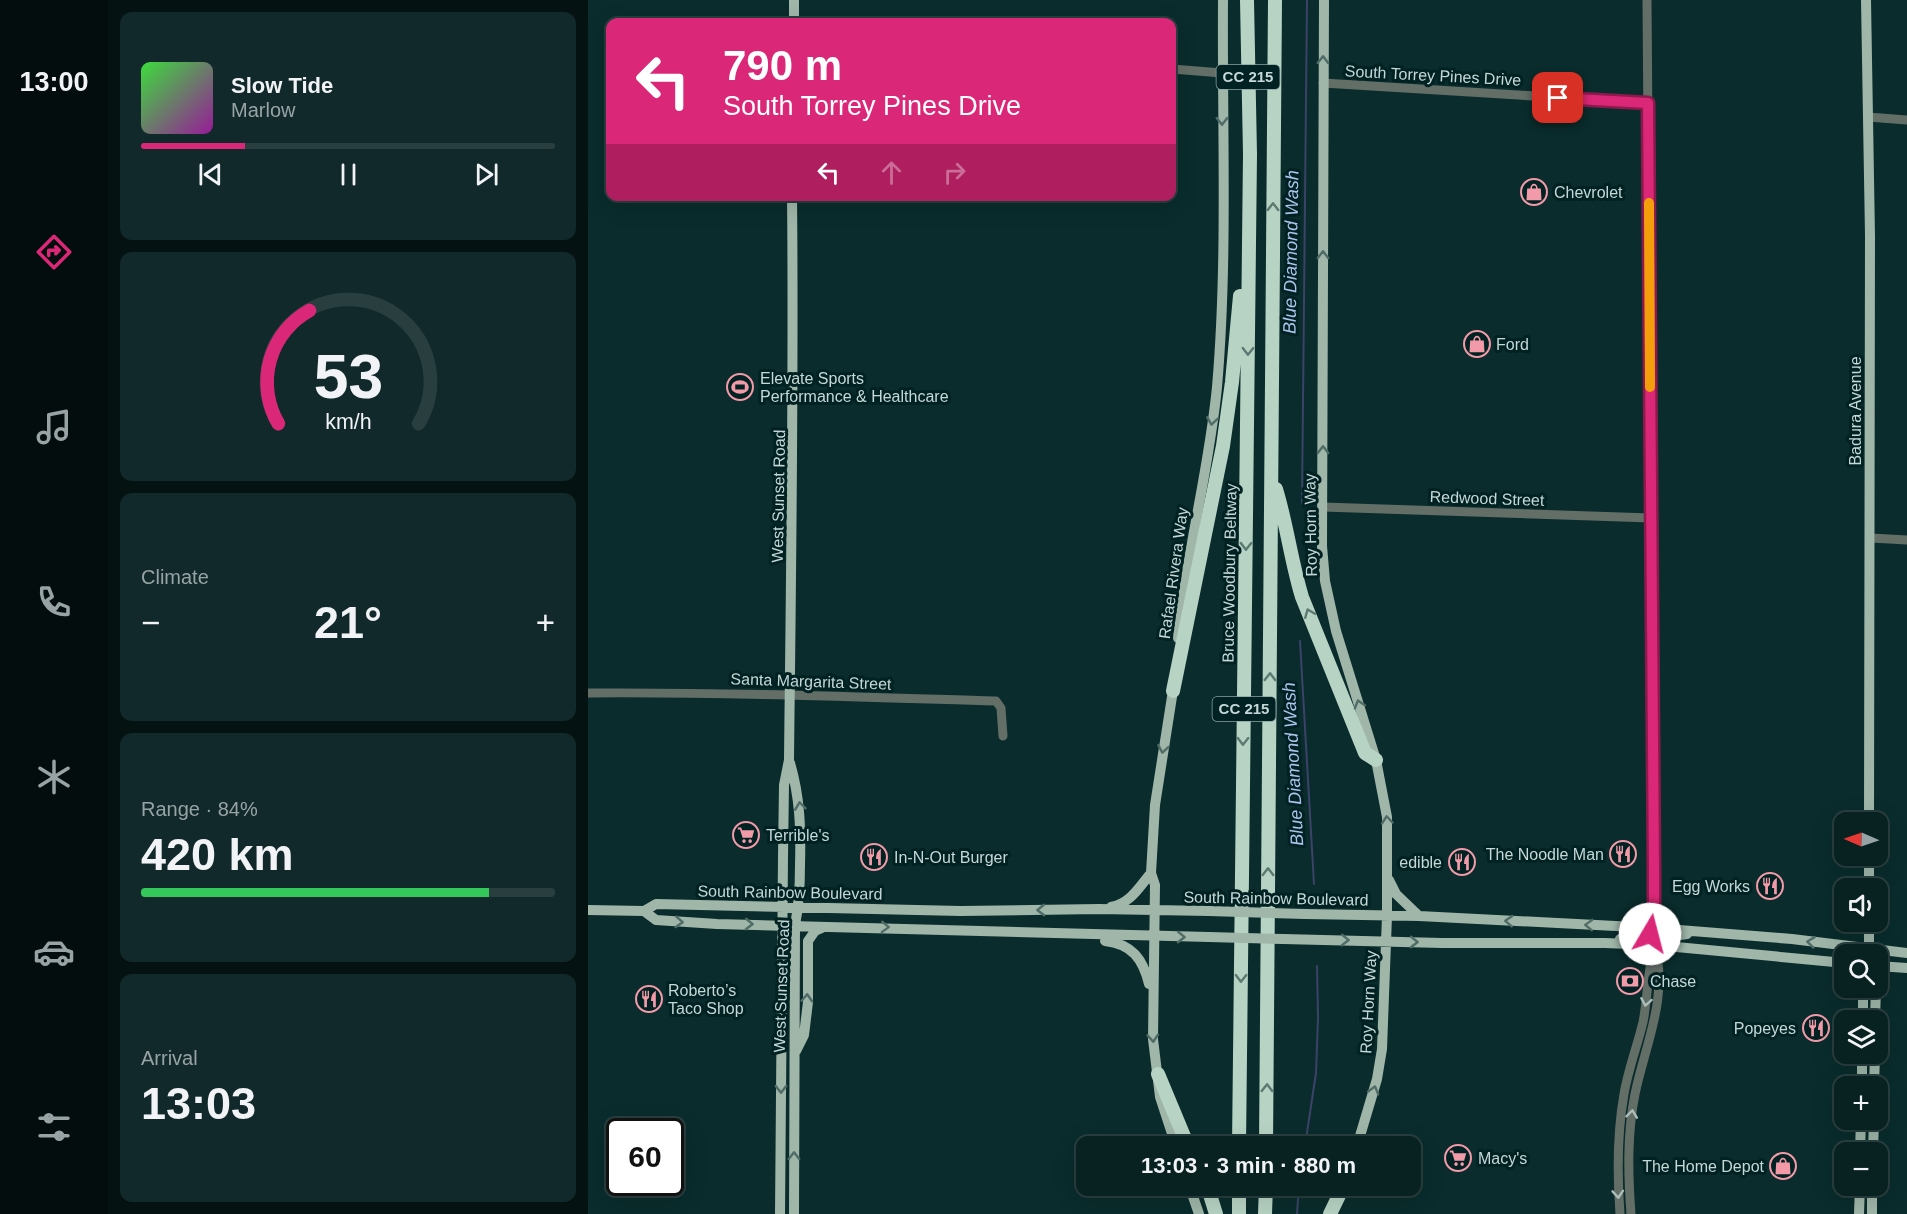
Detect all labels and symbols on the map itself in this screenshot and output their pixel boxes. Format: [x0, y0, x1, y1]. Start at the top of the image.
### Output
one-way arrow [1317, 56, 1330, 65]
street label: South Torrey Pines Drive [1344, 62, 1522, 89]
road number: CC 215 [1216, 65, 1280, 89]
pin [1532, 72, 1583, 123]
one-way arrow [1216, 117, 1228, 126]
water label: Blue Diamond Wash [1280, 170, 1302, 334]
shop icon: Chevrolet [1519, 177, 1549, 207]
place label: Chevrolet [1554, 184, 1623, 201]
one-way arrow [1267, 203, 1279, 212]
one-way arrow [1317, 251, 1329, 260]
shop icon: Ford [1462, 329, 1492, 359]
place label: Ford [1496, 336, 1529, 353]
one-way arrow [1241, 347, 1254, 356]
street label: Badura Avenue [1847, 356, 1864, 466]
place label: Elevate Sports Performance & Healthcare [760, 370, 949, 405]
sports icon: Elevate Sports Performance & Healthcare [725, 372, 755, 402]
one-way arrow [1207, 416, 1219, 426]
street label: West Sunset Road [769, 429, 788, 563]
one-way arrow [1317, 446, 1329, 455]
street label: Roy Horn Way [1301, 473, 1320, 577]
street label: Bruce Woodbury Beltway [1219, 483, 1240, 663]
street label: Redwood Street [1429, 488, 1545, 509]
street label: Rafael Rivera Way [1156, 506, 1191, 640]
one-way arrow [1240, 542, 1252, 551]
one-way arrow [1304, 608, 1316, 619]
street label: Santa Margarita Street [730, 670, 892, 693]
one-way arrow [1263, 672, 1276, 681]
water label: Blue Diamond Wash [1279, 682, 1307, 846]
road number: CC 215 [1212, 697, 1276, 721]
one-way arrow [1354, 699, 1366, 710]
one-way arrow [1237, 737, 1249, 746]
one-way arrow [1158, 744, 1170, 753]
one-way arrow [794, 801, 807, 811]
north arrow [1834, 812, 1888, 866]
one-way arrow [1381, 815, 1394, 824]
supermarket icon: Terrible's [731, 820, 761, 850]
place label: Terrible's [766, 827, 830, 844]
restaurant icon: The Noodle Man [1608, 839, 1638, 869]
restaurant icon: In-N-Out Burger [859, 842, 889, 872]
place label: The Noodle Man [1486, 846, 1604, 863]
restaurant icon: edible [1447, 847, 1477, 877]
place label: In-N-Out Burger [894, 849, 1008, 866]
place label: edible [1399, 854, 1442, 871]
one-way arrow [1262, 867, 1274, 876]
restaurant icon: Egg Works [1755, 871, 1785, 901]
place label: Egg Works [1672, 878, 1750, 895]
street label: South Rainbow Boulevard [697, 882, 883, 903]
street label: South Rainbow Boulevard [1183, 888, 1369, 909]
position arrow [1618, 902, 1682, 966]
one-way arrow [1036, 904, 1045, 916]
one-way arrow [1504, 914, 1513, 927]
one-way arrow [675, 915, 684, 928]
one-way arrow [745, 918, 754, 931]
one-way arrow [1585, 918, 1594, 931]
street label: West Sunset Road [771, 919, 792, 1053]
one-way arrow [881, 921, 890, 934]
one-way arrow [1177, 931, 1186, 943]
one-way arrow [1341, 934, 1350, 947]
one-way arrow [1409, 936, 1418, 948]
one-way arrow [1807, 936, 1816, 949]
street label: Roy Horn Way [1357, 950, 1380, 1054]
bank icon: Chase [1615, 966, 1645, 996]
place label: Chase [1650, 973, 1696, 990]
one-way arrow [1234, 974, 1247, 983]
place label: Roberto’s Taco Shop [668, 982, 744, 1017]
restaurant icon: Roberto’s Taco Shop [634, 984, 664, 1014]
one-way arrow [801, 994, 814, 1003]
one-way arrow [1640, 997, 1653, 1007]
restaurant icon: Popeyes [1801, 1013, 1831, 1043]
place label: Popeyes [1734, 1020, 1796, 1037]
one-way arrow [1147, 1034, 1160, 1043]
one-way arrow [1260, 1083, 1273, 1092]
one-way arrow [775, 1084, 787, 1093]
one-way arrow [1367, 1085, 1379, 1096]
one-way arrow [1626, 1109, 1638, 1118]
speed limit sign: 60 [606, 1118, 684, 1196]
supermarket icon: Macy's [1443, 1143, 1473, 1173]
place label: Macy's [1478, 1150, 1527, 1167]
one-way arrow [788, 1151, 800, 1160]
shop icon: The Home Depot [1768, 1151, 1798, 1181]
place label: The Home Depot [1642, 1158, 1765, 1175]
one-way arrow [1612, 1190, 1625, 1199]

